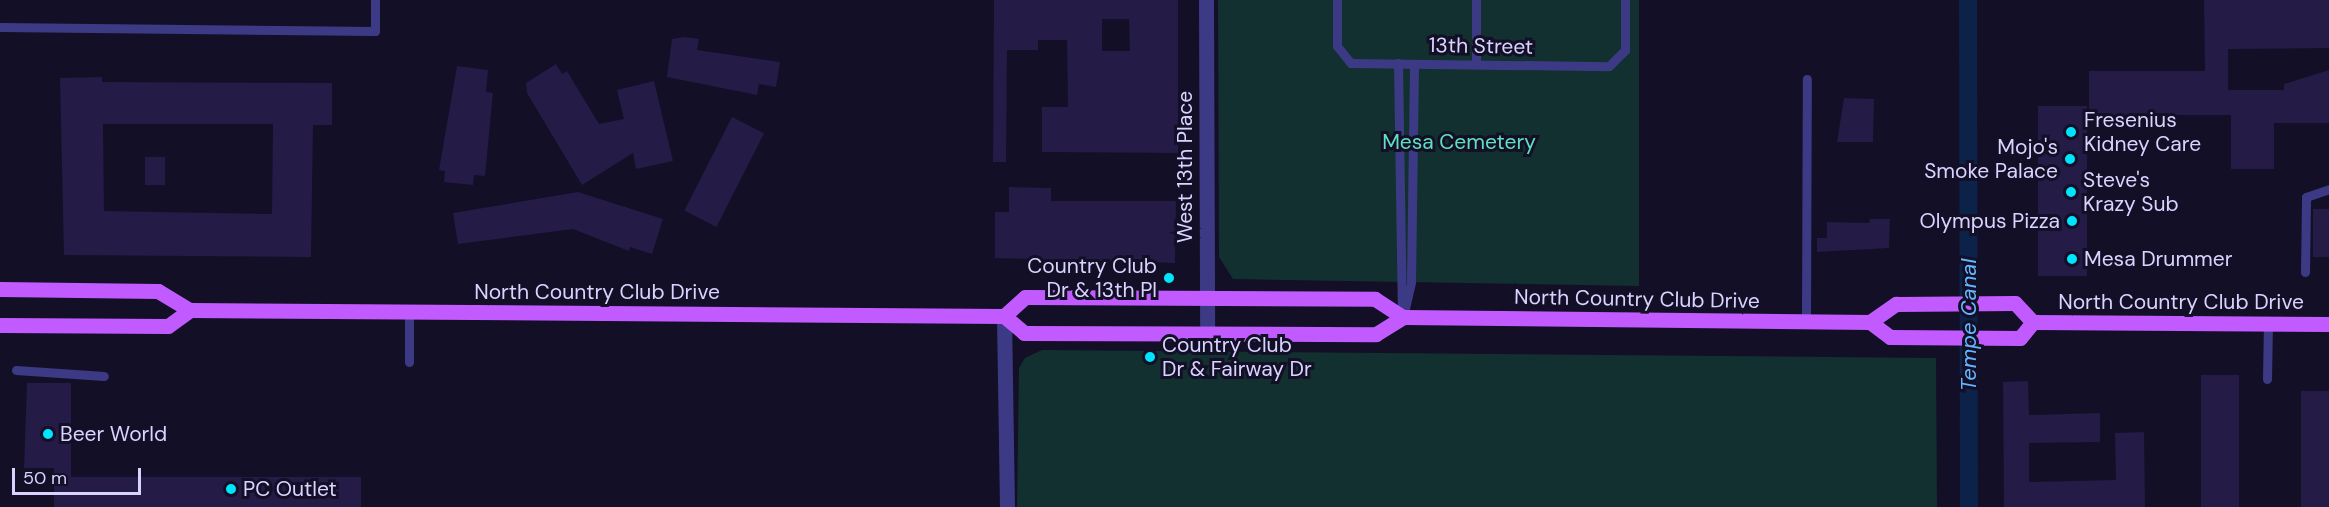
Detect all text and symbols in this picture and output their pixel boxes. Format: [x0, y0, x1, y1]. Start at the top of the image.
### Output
street label: 13th Street [1429, 32, 1533, 60]
street label: West 13th Place [1172, 91, 1198, 243]
place label: Fresenius Kidney Care [2084, 107, 2201, 157]
marker: Fresenius Kidney Care [2062, 123, 2080, 141]
park label: Mesa Cemetery [1382, 129, 1536, 155]
place label: Mojo's Smoke Palace [1924, 134, 2058, 184]
marker: Mojo's Smoke Palace [2063, 152, 2077, 166]
place label: Steve's Krazy Sub [2083, 167, 2179, 217]
marker: Steve's Krazy Sub [2064, 185, 2078, 199]
place label: Olympus Pizza [1919, 208, 2060, 234]
marker: Olympus Pizza [2065, 214, 2079, 228]
place label: Mesa Drummer [2084, 246, 2233, 272]
marker: Mesa Drummer [2065, 252, 2079, 266]
place label: Country Club Dr & 13th Pl [1027, 253, 1157, 303]
water label: Tempe Canal [1956, 259, 1982, 391]
marker: Country Club Dr & 13th Pl [1162, 271, 1176, 285]
street label: North Country Club Drive [474, 279, 720, 305]
street label: North Country Club Drive [1514, 284, 1760, 314]
street label: North Country Club Drive [2058, 289, 2304, 315]
place label: Country Club Dr & Fairway Dr [1162, 332, 1312, 382]
marker: Country Club Dr & Fairway Dr [1143, 350, 1157, 364]
place label: Beer World [60, 421, 167, 447]
marker: Beer World [41, 427, 55, 441]
scale bar [15, 456, 144, 494]
text: 50 m [23, 466, 67, 490]
place label: PC Outlet [243, 476, 337, 502]
marker: PC Outlet [224, 482, 238, 496]

